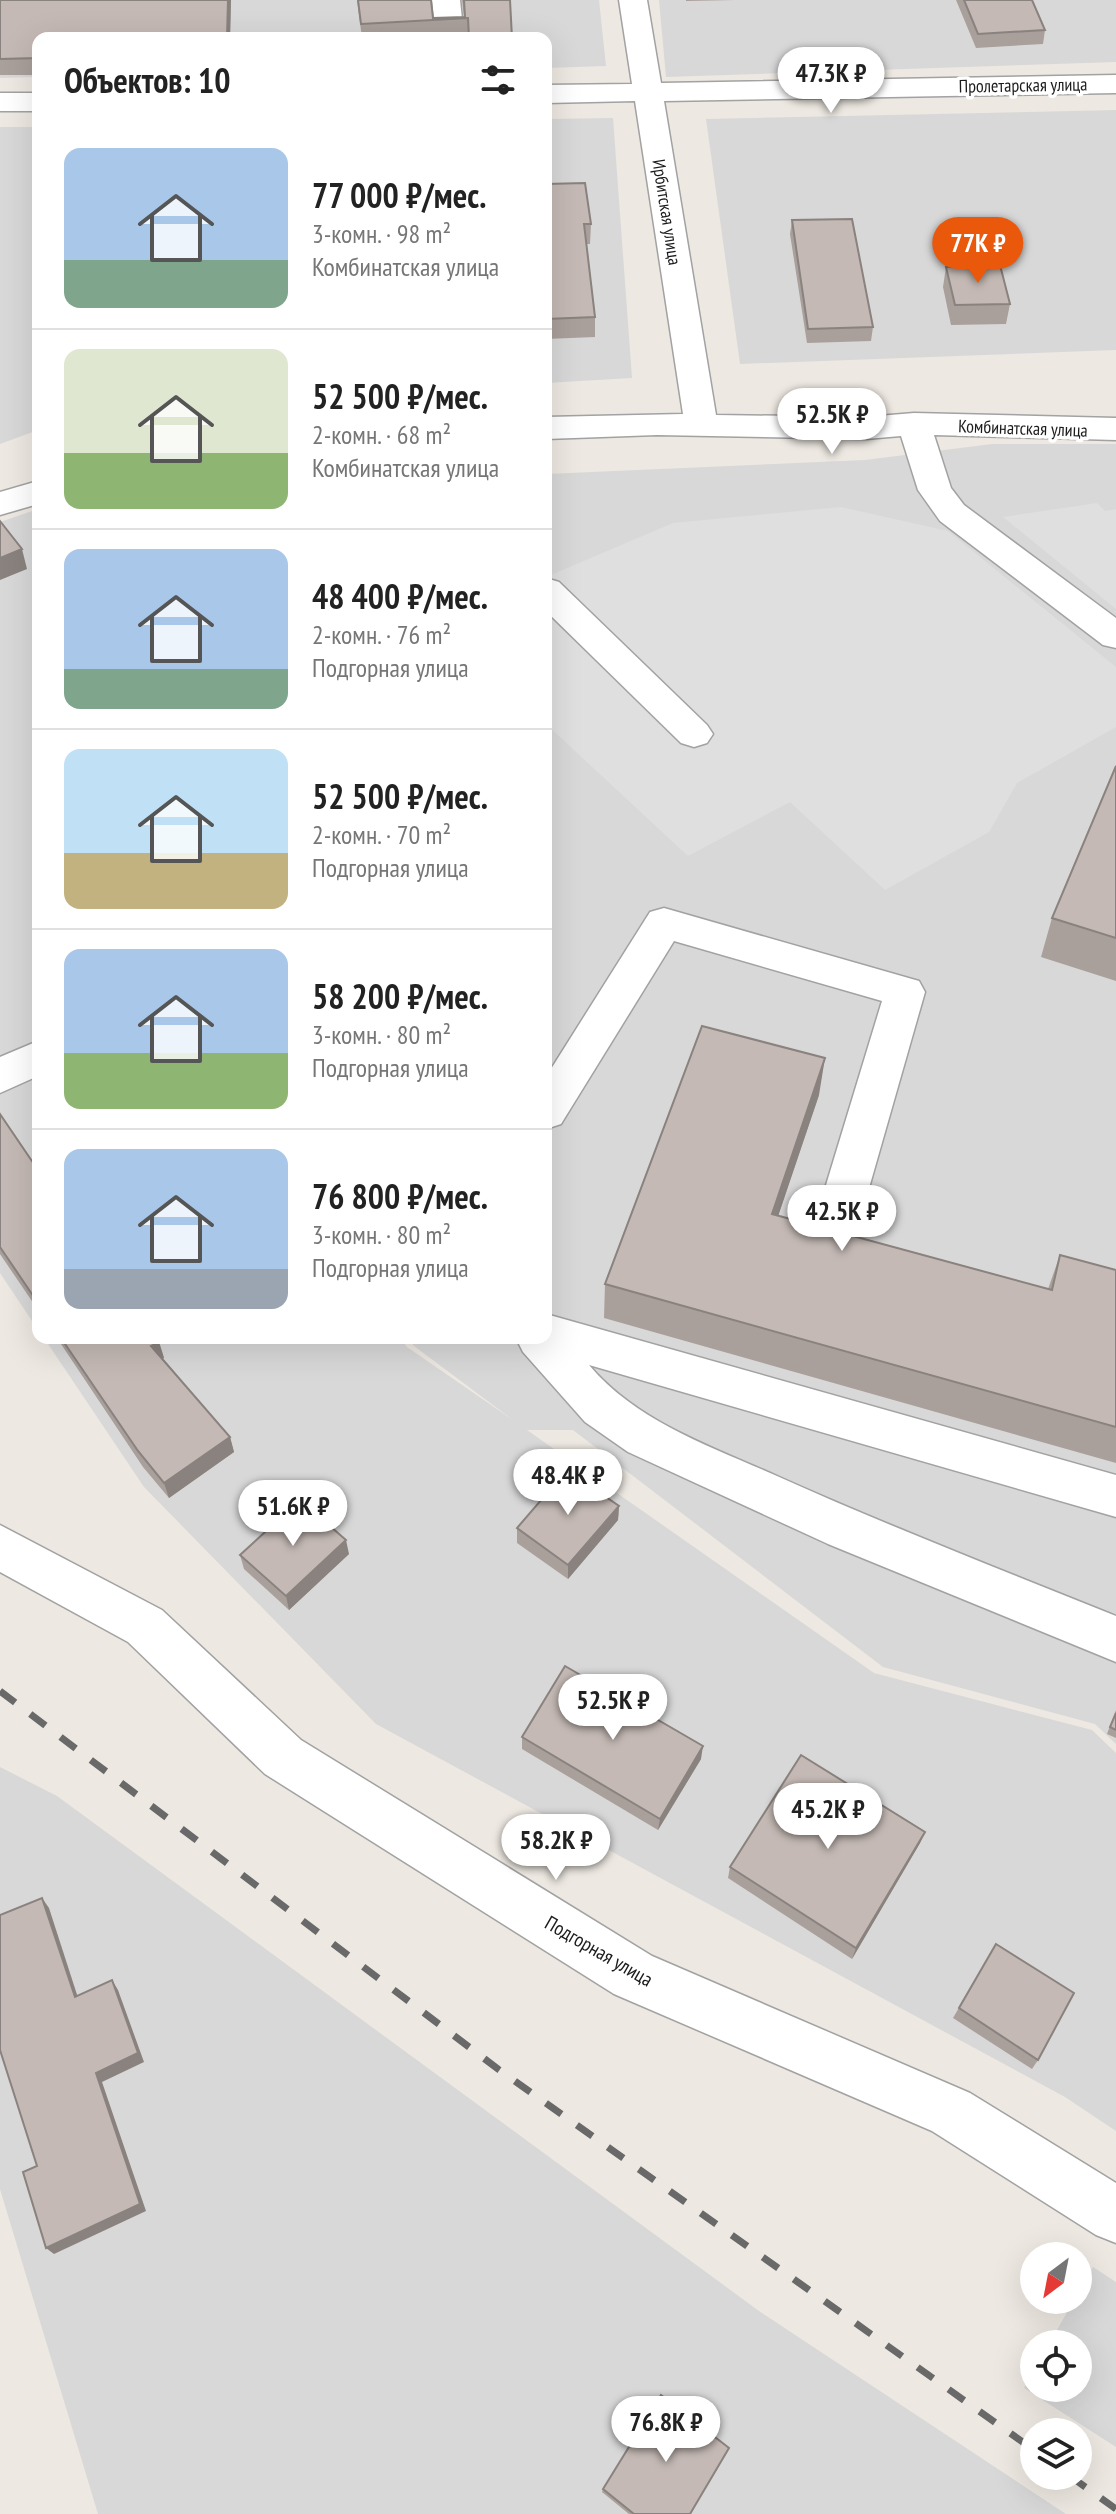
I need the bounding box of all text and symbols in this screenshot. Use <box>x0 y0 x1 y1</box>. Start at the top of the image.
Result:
pin: 47.3K ₽ <box>757 47 905 115</box>
text: 47.3K ₽ <box>796 56 866 89</box>
text: Объектов: 10 <box>64 58 231 102</box>
icon: filters <box>476 58 520 102</box>
street label: Пролетарская улица <box>958 72 1088 98</box>
street label: Ирбитская улица <box>647 157 687 267</box>
text: 77 000 ₽/мес. <box>312 173 486 217</box>
icon: home <box>128 180 224 276</box>
text: 3-комн. · 98 m² <box>312 217 451 250</box>
pin: 77K ₽ <box>922 217 1034 285</box>
text: 77K ₽ <box>950 226 1006 259</box>
text: Комбинатская улица <box>312 250 499 283</box>
text: 52 500 ₽/мес. <box>312 374 488 418</box>
icon: home <box>128 381 224 477</box>
pin: 52.5K ₽ <box>758 388 906 456</box>
text: 52.5K ₽ <box>795 397 869 430</box>
street label: Комбинатская улица <box>958 414 1088 442</box>
text: 2-комн. · 68 m² <box>312 418 451 451</box>
text: Комбинатская улица <box>312 451 499 484</box>
text: 48 400 ₽/мес. <box>312 574 488 618</box>
icon: home <box>128 581 224 677</box>
text: 2-комн. · 76 m² <box>312 618 451 651</box>
text: Подгорная улица <box>312 651 469 684</box>
text: 52 500 ₽/мес. <box>312 774 488 818</box>
icon: home <box>128 781 224 877</box>
text: 2-комн. · 70 m² <box>312 818 451 851</box>
text: Подгорная улица <box>312 851 469 884</box>
text: 58 200 ₽/мес. <box>312 974 488 1018</box>
icon: home <box>128 981 224 1077</box>
text: 3-комн. · 80 m² <box>312 1018 451 1051</box>
text: Подгорная улица <box>312 1051 469 1084</box>
text: 76 800 ₽/мес. <box>312 1174 488 1218</box>
icon: home <box>128 1181 224 1277</box>
pin: 42.5K ₽ <box>768 1185 916 1253</box>
text: 42.5K ₽ <box>805 1194 879 1227</box>
text: 3-комн. · 80 m² <box>312 1218 451 1251</box>
text: Подгорная улица <box>312 1251 469 1284</box>
pin: 48.4K ₽ <box>494 1449 642 1517</box>
text: 48.4K ₽ <box>531 1458 605 1491</box>
pin: 51.6K ₽ <box>219 1480 367 1548</box>
text: 51.6K ₽ <box>256 1489 330 1522</box>
pin: 52.5K ₽ <box>539 1674 687 1742</box>
text: 52.5K ₽ <box>576 1683 650 1716</box>
pin: 45.2K ₽ <box>754 1783 902 1851</box>
text: 45.2K ₽ <box>791 1792 865 1825</box>
pin: 58.2K ₽ <box>482 1814 630 1882</box>
text: 58.2K ₽ <box>519 1823 593 1856</box>
street label: Подгорная улица <box>540 1910 658 1992</box>
north arrow <box>1020 2242 1092 2314</box>
map controls <box>1020 2242 1092 2490</box>
button: locate <box>1020 2330 1092 2402</box>
pin: 76.8K ₽ <box>592 2396 740 2464</box>
text: 76.8K ₽ <box>629 2405 703 2438</box>
button: layers <box>1020 2418 1092 2490</box>

